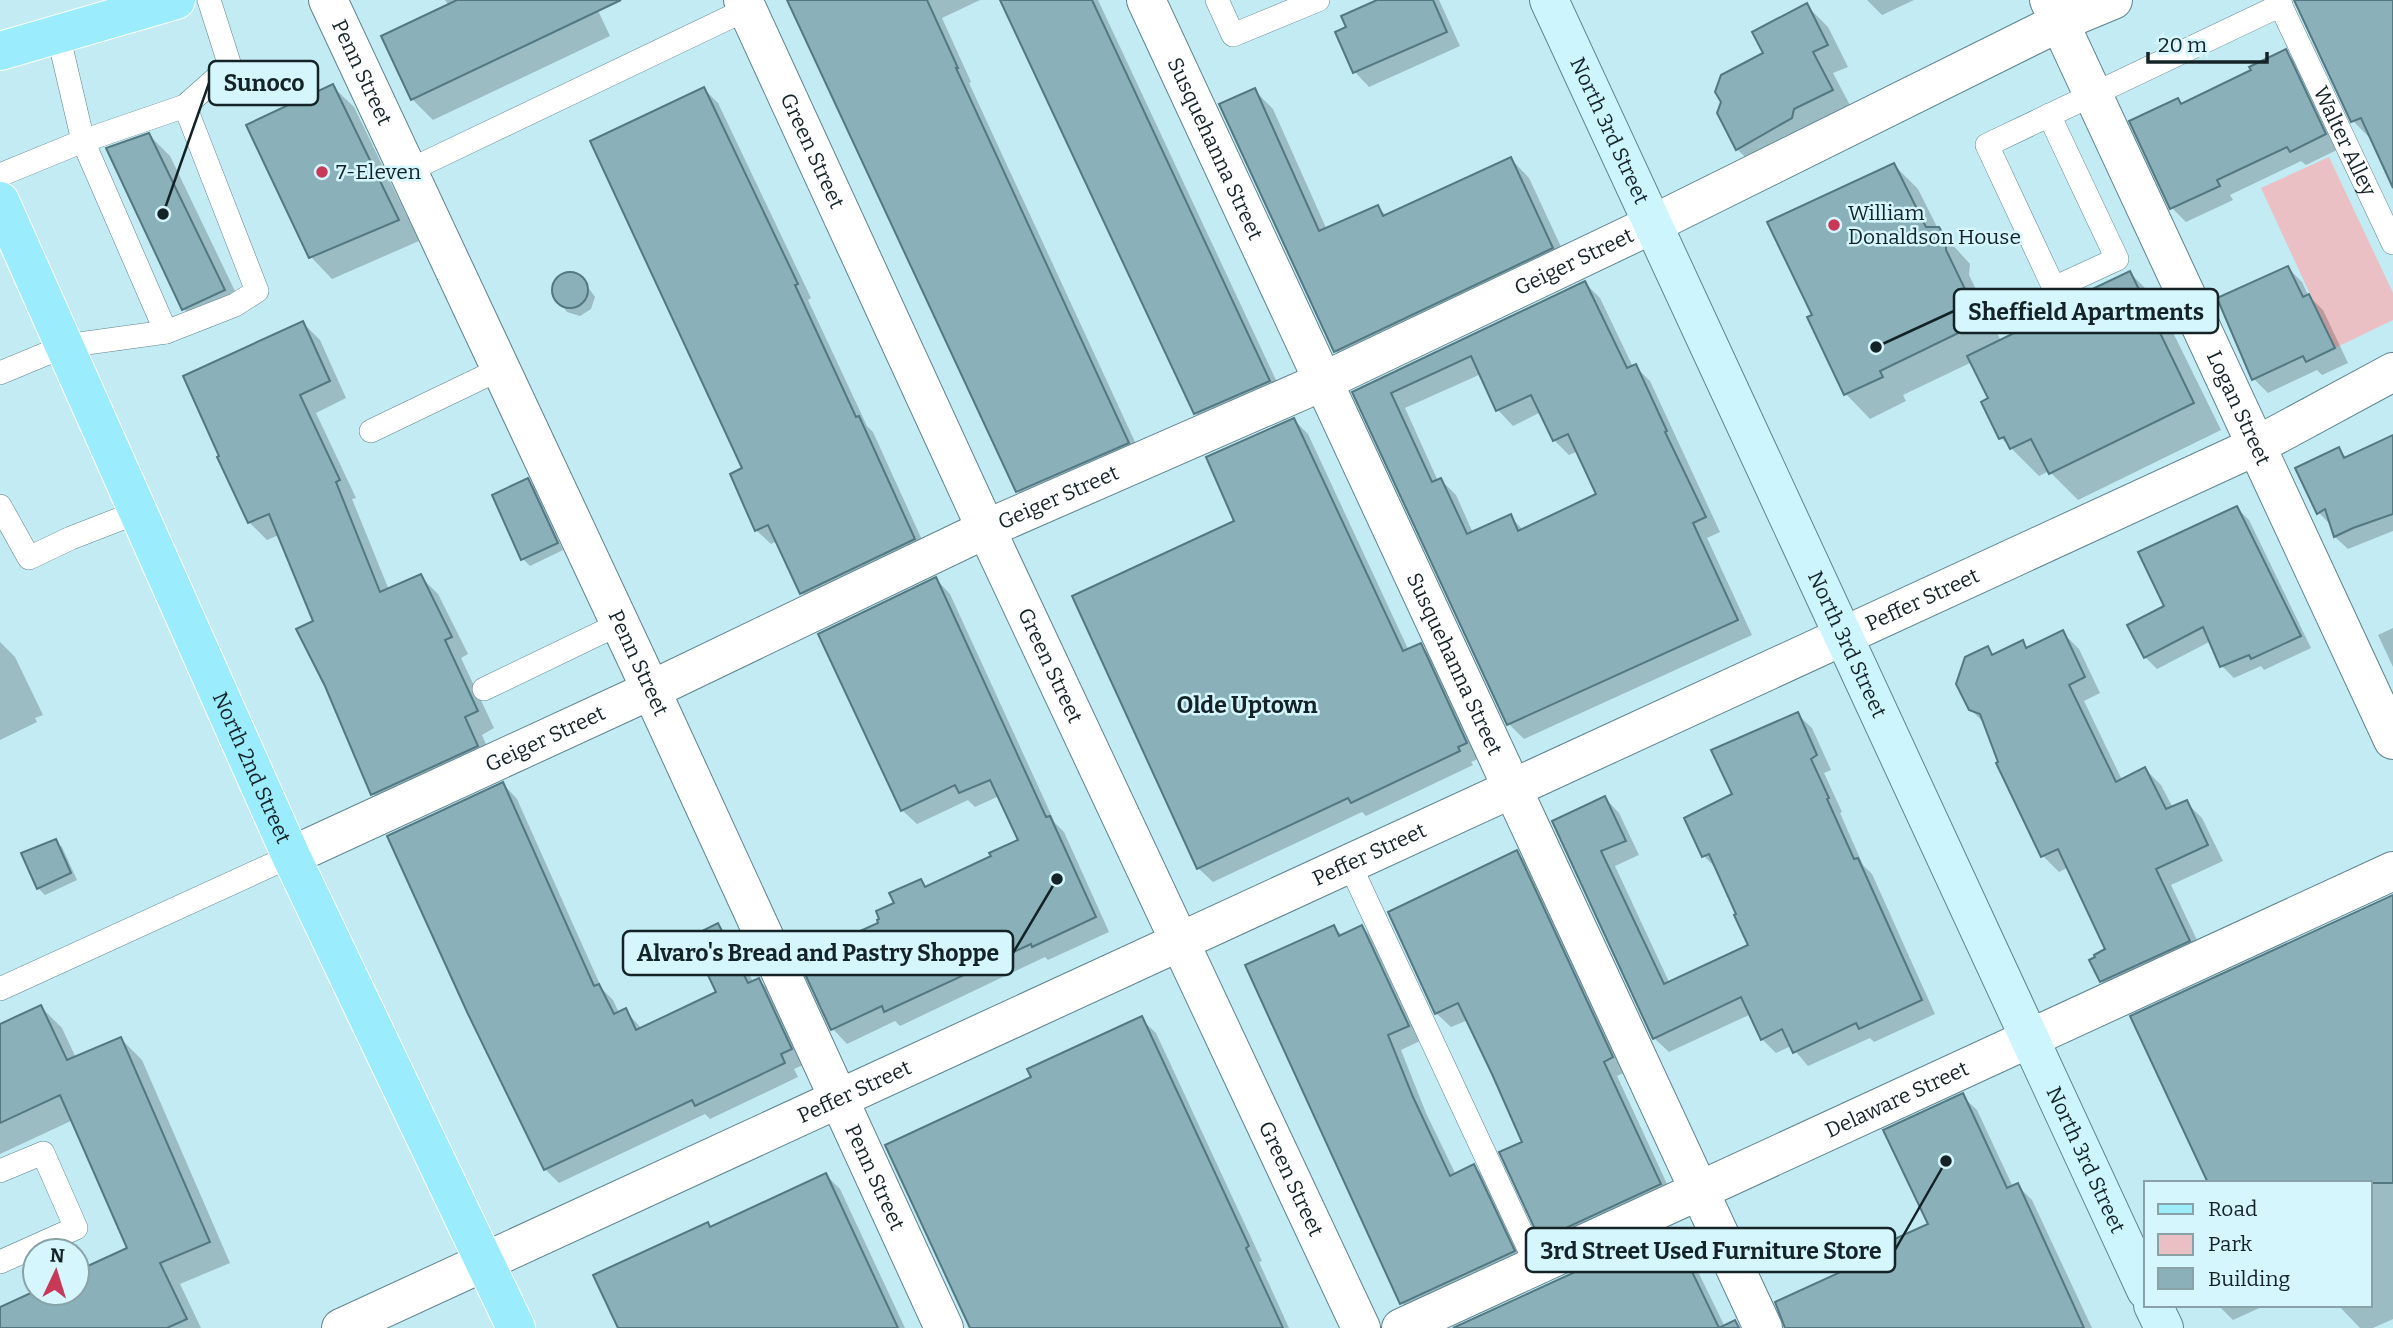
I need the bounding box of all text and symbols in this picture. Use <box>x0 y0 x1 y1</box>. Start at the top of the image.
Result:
street label: Penn Street <box>326 15 398 130</box>
scale bar <box>2148 21 2267 65</box>
text: 20 m <box>2158 32 2207 58</box>
street label: Susquehanna Street <box>1162 53 1269 244</box>
street label: North 3rd Street <box>1564 53 1655 209</box>
callout: Sunoco <box>209 61 318 105</box>
text: Sunoco <box>224 69 304 97</box>
street label: Walter Alley <box>2308 82 2382 201</box>
street label: Green Street <box>775 89 850 213</box>
place label: 7-Eleven <box>336 159 421 185</box>
marker: 7-Eleven <box>314 164 330 180</box>
place label: William Donaldson House <box>1848 200 2021 250</box>
marker: William Donaldson House <box>1826 217 1842 233</box>
street label: Geiger Street <box>1510 222 1638 301</box>
callout: Sheffield Apartments <box>1954 289 2218 333</box>
text: Sheffield Apartments <box>1968 298 2204 326</box>
street label: Logan Street <box>2201 347 2277 470</box>
street label: Geiger Street <box>994 459 1123 535</box>
street label: Peffer Street <box>1861 562 1984 637</box>
street label: North 3rd Street <box>1802 567 1892 722</box>
street label: Susquehanna Street <box>1401 568 1508 760</box>
street label: Green Street <box>1012 604 1088 728</box>
street label: Penn Street <box>602 606 674 720</box>
street label: North 2nd Street <box>207 688 297 848</box>
district label: Olde Uptown <box>1176 691 1318 719</box>
street label: Geiger Street <box>481 700 610 778</box>
street label: Peffer Street <box>1308 817 1430 892</box>
callout: Alvaro's Bread and Pastry Shoppe <box>623 931 1013 975</box>
text: Alvaro's Bread and Pastry Shoppe <box>637 939 999 967</box>
street label: Peffer Street <box>793 1054 915 1129</box>
street label: Delaware Street <box>1821 1055 1973 1144</box>
street label: North 3rd Street <box>2041 1082 2131 1238</box>
street label: Green Street <box>1253 1117 1329 1241</box>
street label: Penn Street <box>839 1120 910 1235</box>
legend <box>2144 1181 2372 1307</box>
text: Road <box>2208 1196 2257 1222</box>
callout: 3rd Street Used Furniture Store <box>1526 1228 1895 1272</box>
text: Park <box>2208 1231 2252 1257</box>
north arrow <box>21 1237 91 1307</box>
text: 3rd Street Used Furniture Store <box>1540 1237 1882 1265</box>
text: N <box>49 1244 66 1268</box>
text: Building <box>2208 1266 2291 1292</box>

